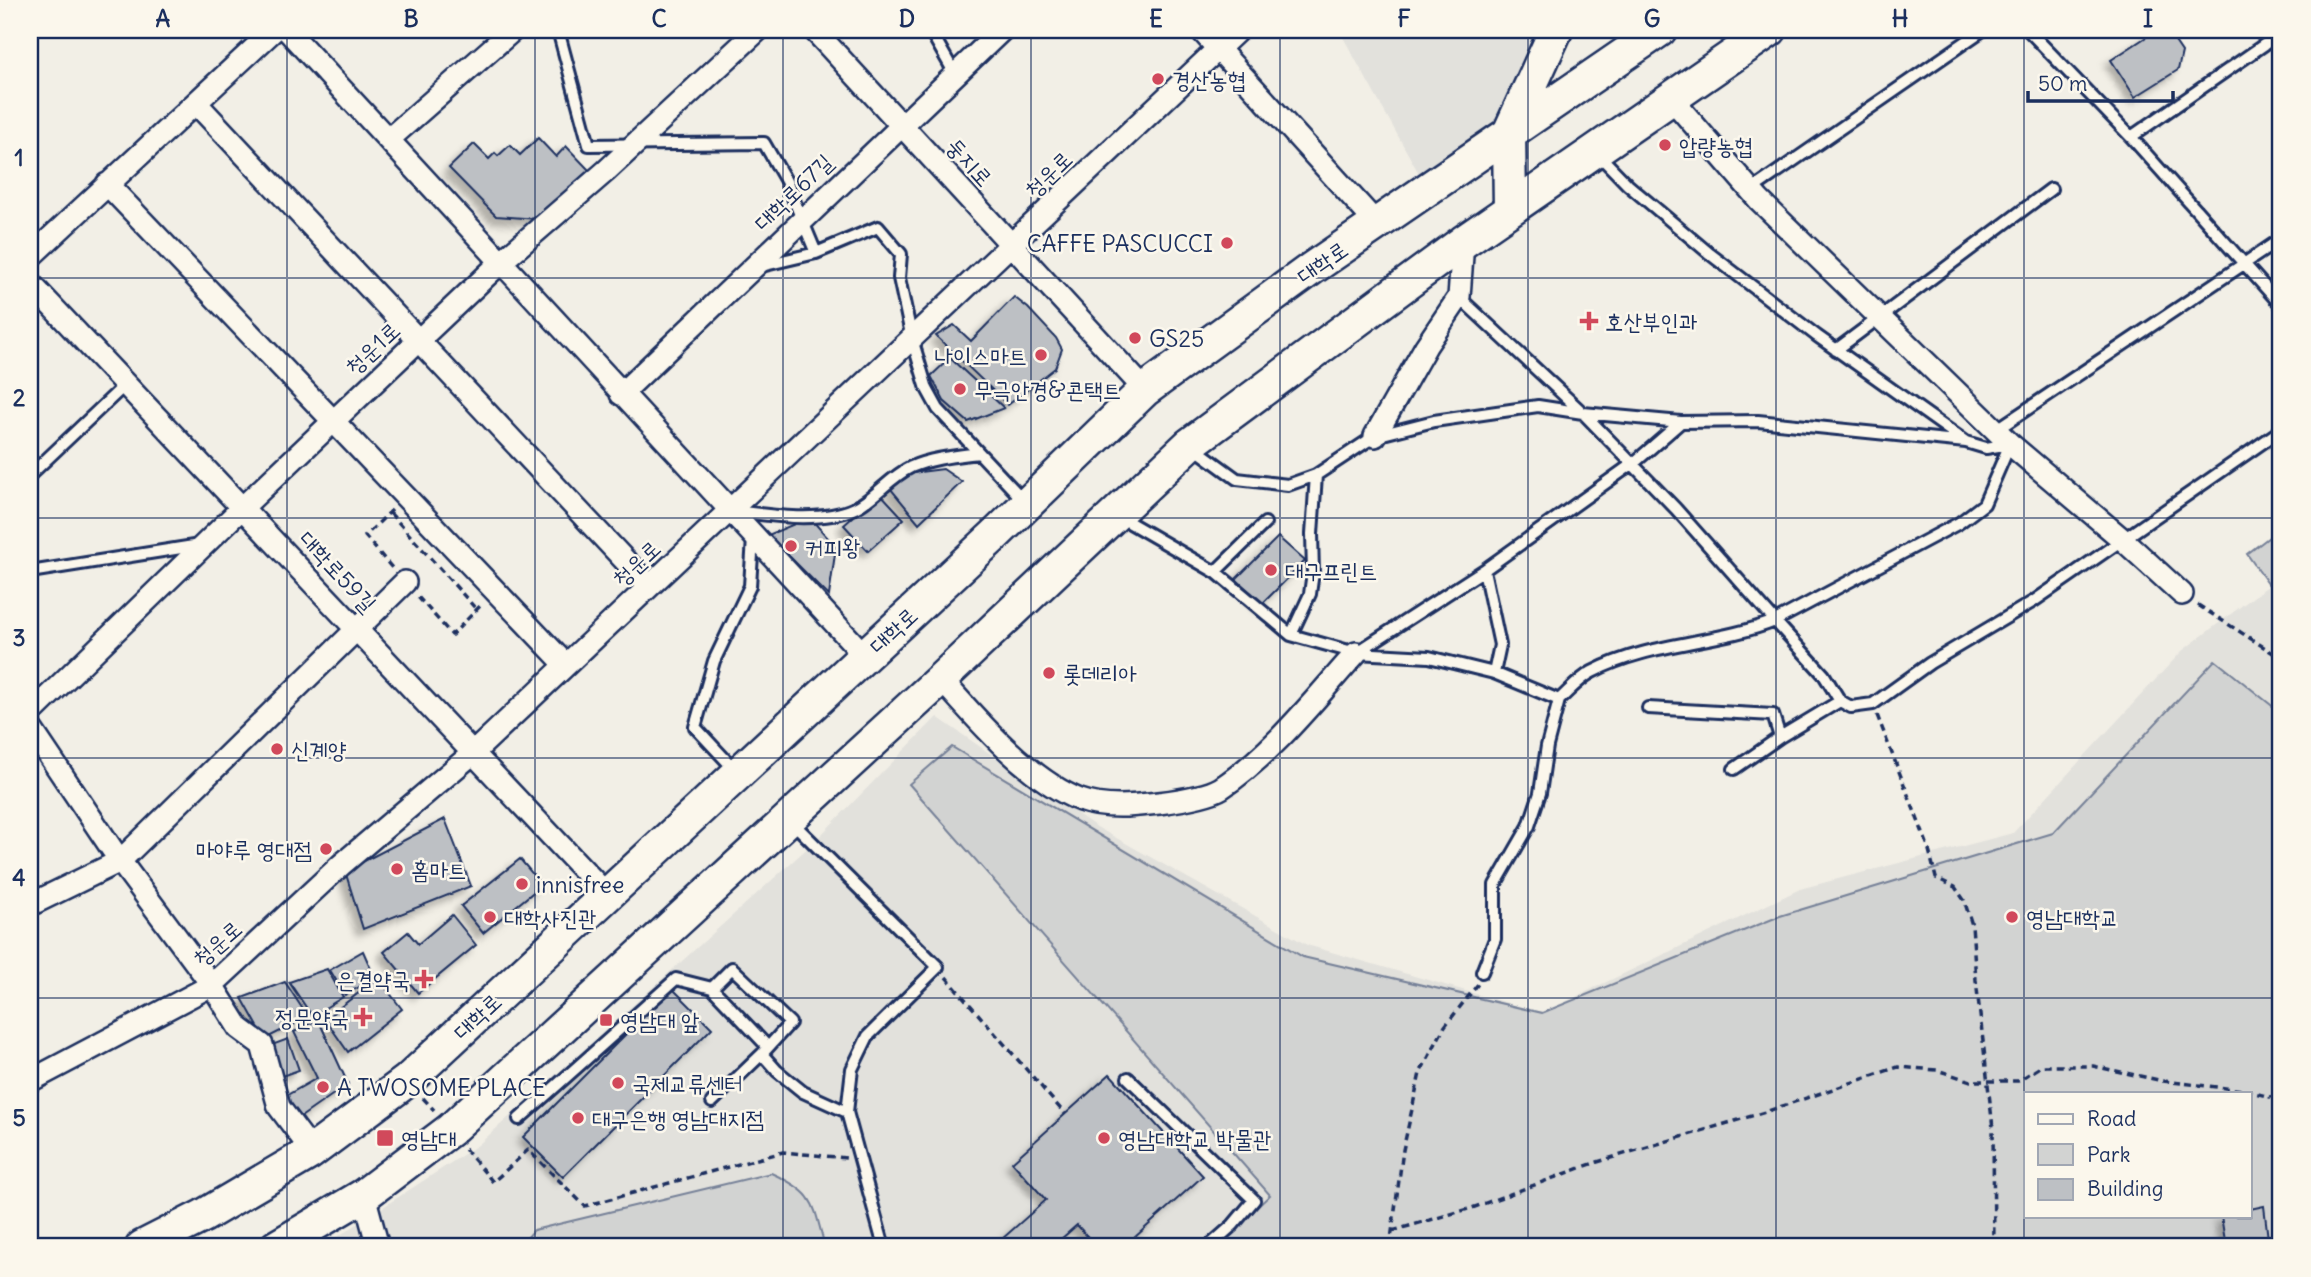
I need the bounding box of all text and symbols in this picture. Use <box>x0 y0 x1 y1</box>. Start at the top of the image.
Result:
text: A <box>156 4 171 33</box>
text: B <box>403 4 419 33</box>
text: C <box>651 4 667 33</box>
text: D <box>899 4 915 33</box>
text: E <box>1149 4 1163 33</box>
text: F <box>1397 4 1411 33</box>
text: G <box>1644 4 1660 33</box>
text: H <box>1892 4 1908 33</box>
text: I <box>2143 4 2153 33</box>
scale bar <box>2028 60 2173 104</box>
place label: 경산농협 <box>1172 65 1246 94</box>
text: 50 m <box>2038 70 2087 97</box>
marker: 경산농협 <box>1150 71 1166 87</box>
place label: 압량농협 <box>1679 131 1753 160</box>
street label: 둥지로 <box>941 132 999 192</box>
marker: 압량농협 <box>1657 137 1673 153</box>
text: 1 <box>14 143 24 172</box>
street label: 청운로 <box>1018 144 1078 204</box>
street label: 대학로67길 <box>747 147 839 237</box>
place label: CAFFE PASCUCCI <box>1027 229 1213 258</box>
street label: 대학로 <box>1291 234 1353 290</box>
marker: CAFFE PASCUCCI <box>1219 235 1235 251</box>
place label: 호산부인과 <box>1605 307 1698 336</box>
marker: 호산부인과 <box>1579 311 1599 331</box>
street label: 청운1로 <box>338 315 406 381</box>
place label: GS25 <box>1149 324 1204 353</box>
marker: GS25 <box>1127 330 1143 346</box>
place label: 나이스마트 <box>934 341 1027 370</box>
marker: 나이스마트 <box>1033 347 1049 363</box>
place label: 무극안경&콘택트 <box>974 375 1121 404</box>
marker: 무극안경&콘택트 <box>952 381 968 397</box>
text: 2 <box>13 383 26 412</box>
street label: 대학로59길 <box>293 524 383 618</box>
place label: 커피왕 <box>805 532 861 561</box>
street label: 청운로 <box>606 533 666 593</box>
marker: 커피왕 <box>783 538 799 554</box>
place label: 대구프린트 <box>1285 556 1378 585</box>
marker: 대구프린트 <box>1263 562 1279 578</box>
street label: 대학로 <box>863 600 923 660</box>
text: 3 <box>12 623 26 652</box>
place label: 롯데리아 <box>1063 659 1137 688</box>
marker: 롯데리아 <box>1041 665 1057 681</box>
place label: 신계양 <box>291 735 347 764</box>
marker: 신계양 <box>269 741 285 757</box>
place label: 마야루 영대점 <box>195 835 312 864</box>
marker: 마야루 영대점 <box>318 841 334 857</box>
place label: 홈마트 <box>411 855 467 884</box>
marker: 홈마트 <box>389 861 405 877</box>
text: 4 <box>12 863 26 892</box>
place label: innisfree <box>536 870 624 899</box>
marker: innisfree <box>514 876 530 892</box>
place label: 대학사진관 <box>504 903 597 932</box>
place label: 영남대학교 <box>2026 903 2119 932</box>
marker: 대학사진관 <box>482 909 498 925</box>
marker: 영남대학교 <box>2004 909 2020 925</box>
street label: 청운로 <box>187 914 247 972</box>
place label: 은결약국 <box>336 965 410 994</box>
marker: 은결약국 <box>416 971 432 987</box>
street label: 대학로 <box>447 986 507 1046</box>
place label: 정문약국 <box>275 1003 349 1032</box>
place label: 영남대 앞 <box>620 1006 700 1035</box>
marker: 정문약국 <box>355 1009 371 1025</box>
marker: 영남대 앞 <box>598 1012 614 1028</box>
place label: 국제교류센터 <box>632 1069 743 1098</box>
place label: A TWOSOME PLACE <box>337 1073 546 1102</box>
marker: 국제교류센터 <box>610 1075 626 1091</box>
marker: A TWOSOME PLACE <box>315 1079 331 1095</box>
legend <box>2024 1092 2252 1218</box>
text: 5 <box>12 1103 26 1132</box>
place label: 대구은행 영남대지점 <box>592 1104 764 1133</box>
text: Road <box>2087 1105 2136 1132</box>
marker: 대구은행 영남대지점 <box>570 1110 586 1126</box>
place label: 영남대 <box>401 1124 457 1153</box>
place label: 영남대학교 박물관 <box>1118 1124 1272 1153</box>
marker: 영남대 <box>375 1128 395 1148</box>
marker: 영남대학교 박물관 <box>1096 1130 1112 1146</box>
text: Park <box>2087 1141 2130 1168</box>
text: Building <box>2087 1175 2163 1202</box>

